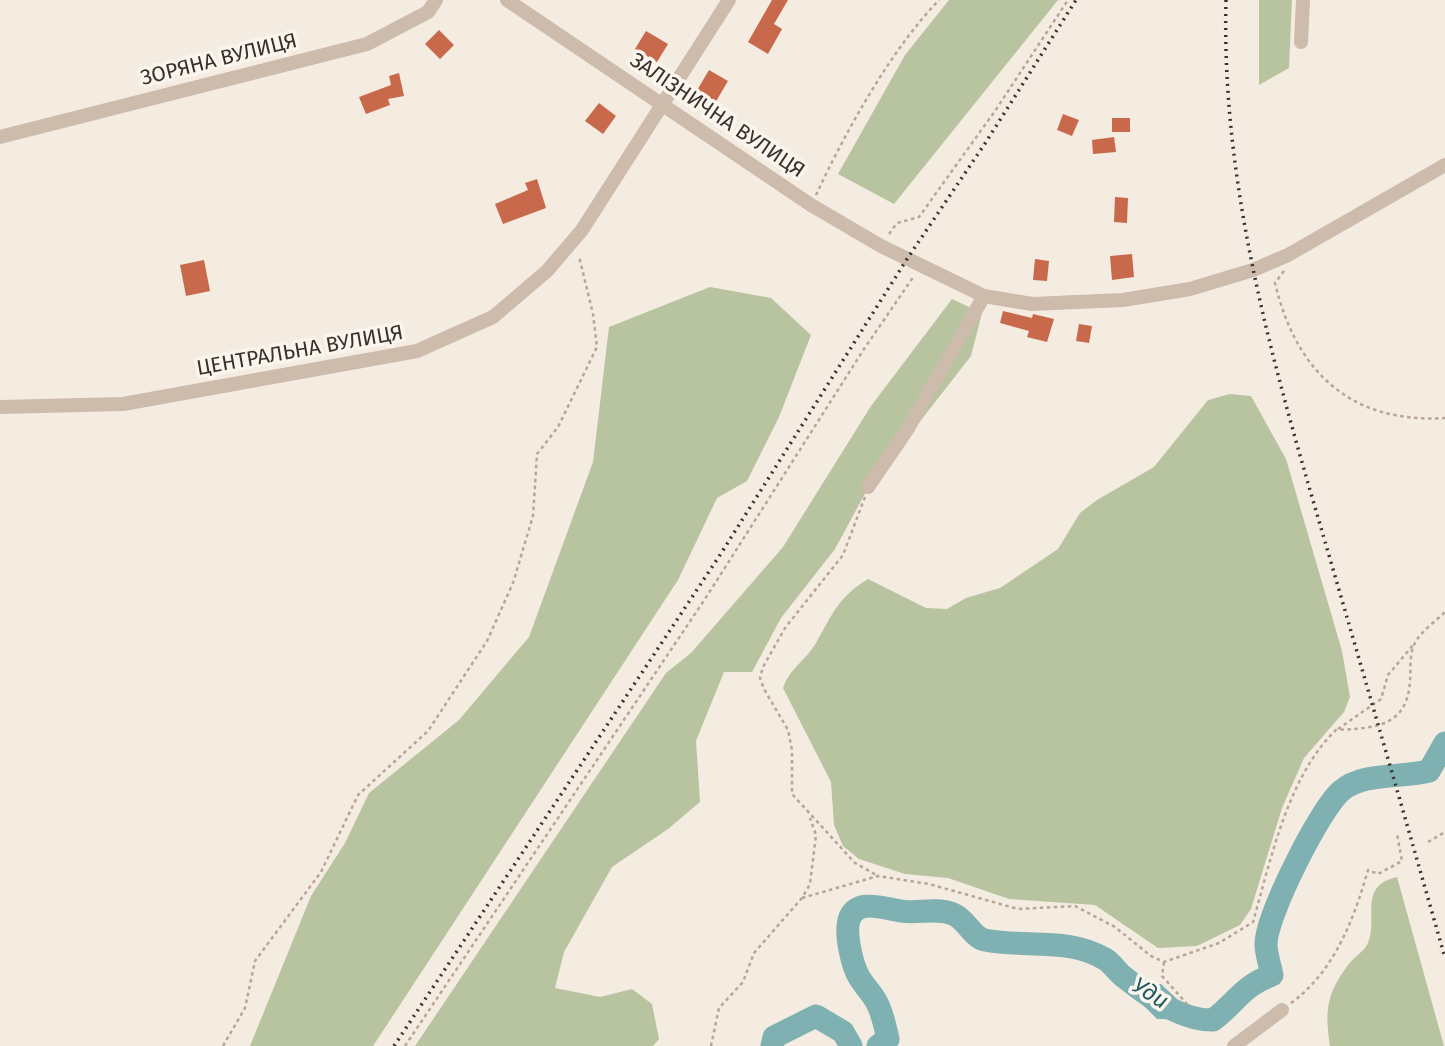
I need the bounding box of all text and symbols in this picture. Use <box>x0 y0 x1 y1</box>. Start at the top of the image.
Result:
street label: ЗОРЯНА ВУЛИЦЯ <box>138 28 300 92</box>
street label: ЗАЛІЗНИЧНА ВУЛИЦЯ <box>625 48 809 184</box>
street label: ЦЕНТРАЛЬНА ВУЛИЦЯ <box>195 320 405 382</box>
water label: Уди <box>1127 972 1173 1016</box>

